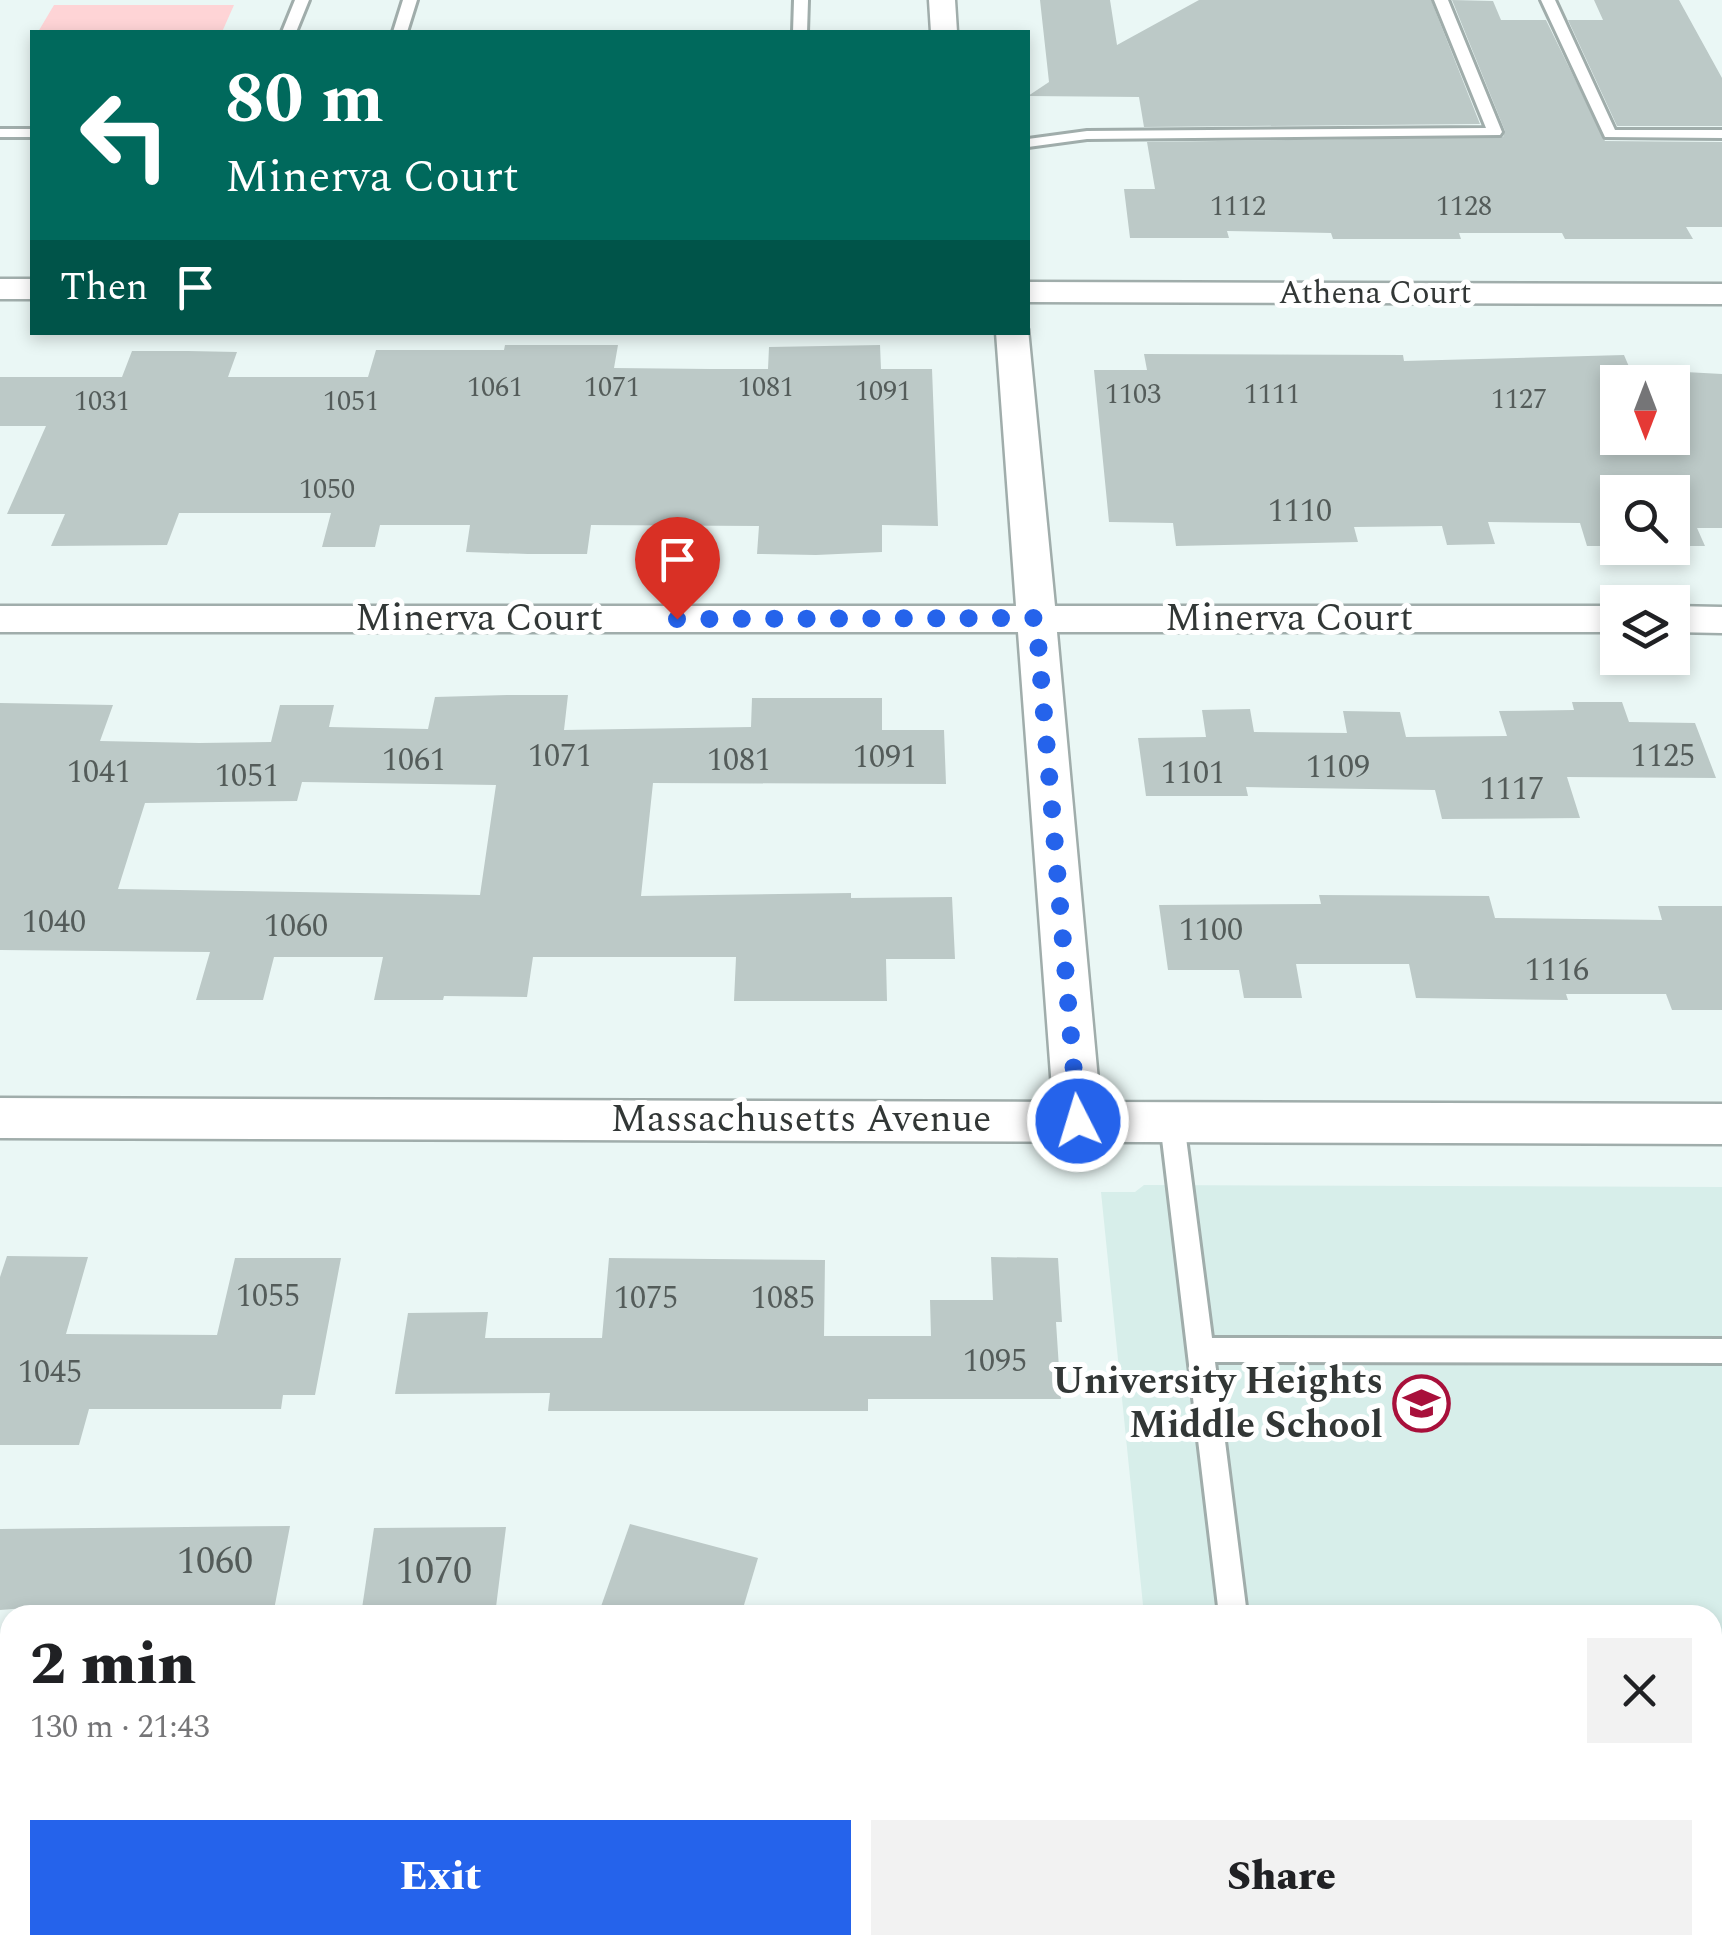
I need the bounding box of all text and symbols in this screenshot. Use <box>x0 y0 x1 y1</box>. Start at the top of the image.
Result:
text: 80 m <box>225 47 384 153</box>
icon: left <box>60 70 190 200</box>
text: Minerva Court <box>225 143 519 212</box>
house number: 1112 <box>1210 185 1266 228</box>
house number: 1128 <box>1436 185 1492 228</box>
text: Then <box>60 259 148 317</box>
icon: arrive <box>168 260 223 315</box>
street label: Athena Court <box>1278 269 1472 318</box>
north arrow <box>1600 365 1690 455</box>
map controls <box>1600 365 1690 675</box>
house number: 1061 <box>467 366 523 409</box>
house number: 1071 <box>584 366 640 409</box>
house number: 1081 <box>738 366 794 409</box>
house number: 1091 <box>855 370 911 413</box>
house number: 1103 <box>1105 373 1161 416</box>
house number: 1111 <box>1244 373 1300 416</box>
house number: 1127 <box>1491 378 1547 421</box>
house number: 1031 <box>74 380 130 423</box>
house number: 1051 <box>323 380 379 423</box>
house number: 1050 <box>299 468 355 511</box>
button: search <box>1600 475 1690 565</box>
house number: 1110 <box>1268 487 1332 536</box>
pin <box>635 517 720 620</box>
icon: arrive <box>650 532 705 587</box>
button: layers <box>1600 585 1690 675</box>
street label: Minerva Court <box>355 590 603 648</box>
street label: Minerva Court <box>1165 590 1413 648</box>
house number: 1071 <box>528 732 592 781</box>
house number: 1125 <box>1631 732 1695 781</box>
house number: 1091 <box>853 733 917 782</box>
house number: 1061 <box>382 736 446 785</box>
house number: 1081 <box>707 736 771 785</box>
house number: 1109 <box>1306 743 1370 792</box>
house number: 1041 <box>67 748 131 797</box>
house number: 1101 <box>1161 749 1225 798</box>
house number: 1051 <box>215 752 279 801</box>
house number: 1117 <box>1480 765 1544 814</box>
house number: 1040 <box>22 898 86 947</box>
house number: 1060 <box>264 902 328 951</box>
house number: 1100 <box>1179 906 1243 955</box>
house number: 1116 <box>1525 946 1589 995</box>
position arrow <box>1026 1069 1130 1173</box>
street label: Massachusetts Avenue <box>611 1091 991 1149</box>
house number: 1055 <box>236 1272 300 1321</box>
house number: 1075 <box>614 1274 678 1323</box>
house number: 1085 <box>751 1274 815 1323</box>
house number: 1095 <box>963 1337 1027 1386</box>
house number: 1045 <box>18 1348 82 1397</box>
place label: University Heights Middle School <box>1052 1353 1383 1455</box>
school or university icon: University Heights Middle School <box>1392 1374 1452 1434</box>
house number: 1060 <box>177 1533 253 1591</box>
house number: 1070 <box>396 1543 472 1601</box>
text: 2 min <box>30 1619 196 1711</box>
button: close <box>1587 1638 1692 1743</box>
text: 130 m · 21:43 <box>30 1703 210 1752</box>
button: Exit <box>30 1820 851 1935</box>
button: Share <box>871 1820 1692 1935</box>

